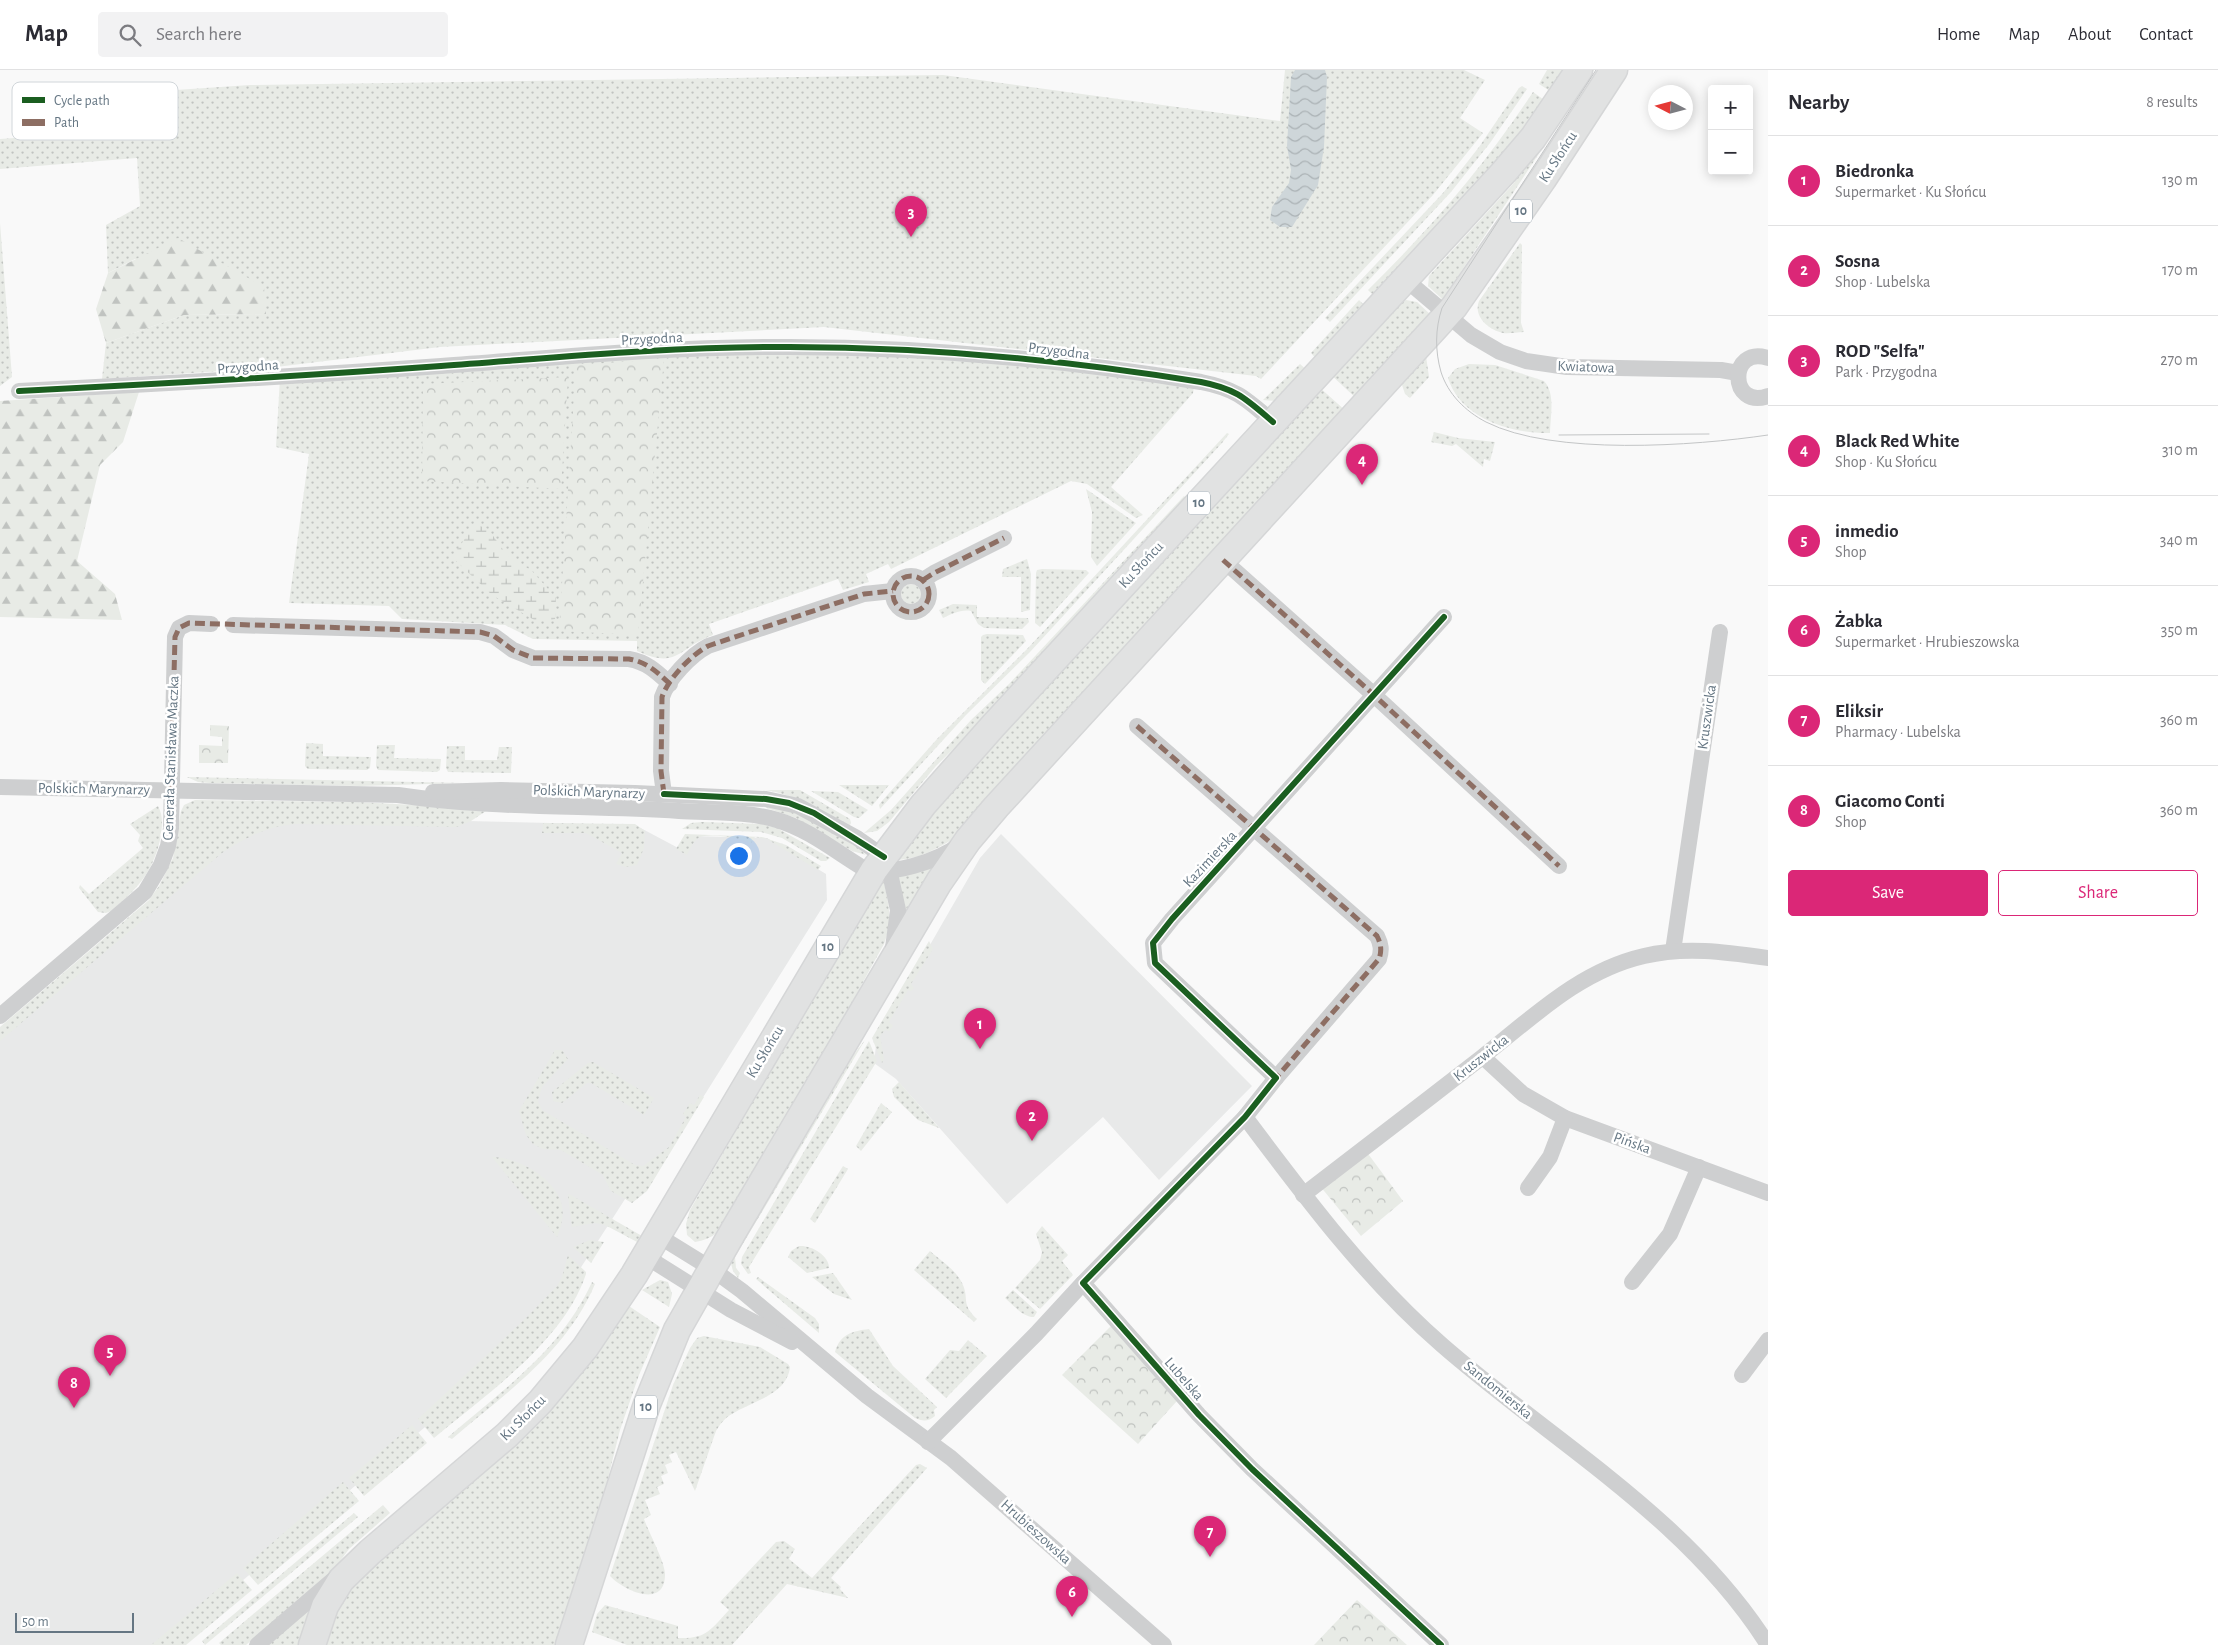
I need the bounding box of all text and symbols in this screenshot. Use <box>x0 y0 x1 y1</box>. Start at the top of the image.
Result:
search box <box>98 12 448 57</box>
icon: search <box>116 21 144 49</box>
text: Map <box>25 22 68 46</box>
text: Search here <box>156 25 242 44</box>
text: Home <box>1937 26 1980 44</box>
text: Map <box>2008 26 2040 44</box>
text: About <box>2068 26 2111 44</box>
text: Contact <box>2139 26 2193 44</box>
legend <box>12 82 178 140</box>
north arrow <box>1648 85 1693 130</box>
map controls <box>1708 85 1753 175</box>
button: + <box>1708 85 1753 130</box>
text: Nearby <box>1788 92 1849 113</box>
text: Cycle path <box>54 94 110 108</box>
text: 8 results <box>2146 94 2198 110</box>
text: Path <box>54 116 79 130</box>
street label: Ku Słońcu <box>1536 129 1580 185</box>
button: − <box>1708 130 1753 175</box>
text: Biedronka <box>1835 162 1914 181</box>
text: 1 <box>1801 172 1807 188</box>
text: 130 m <box>2162 172 2198 188</box>
text: Supermarket · Ku Słońcu <box>1835 184 1986 200</box>
pin: 3 <box>895 196 927 237</box>
road number: 10 <box>1510 200 1532 222</box>
text: Sosna <box>1835 252 1880 271</box>
text: 2 <box>1800 262 1808 278</box>
text: 170 m <box>2162 262 2198 278</box>
text: Shop · Lubelska <box>1835 274 1930 290</box>
street label: Przygodna <box>621 330 683 348</box>
street label: Przygodna <box>1027 340 1091 362</box>
text: ROD "Selfa" <box>1835 342 1925 361</box>
text: 3 <box>1801 352 1807 368</box>
text: 270 m <box>2160 352 2198 368</box>
street label: Przygodna <box>217 357 279 377</box>
street label: Kwiatowa <box>1557 359 1615 375</box>
text: Park · Przygodna <box>1835 364 1937 380</box>
text: Black Red White <box>1835 432 1960 451</box>
text: 4 <box>1800 442 1808 458</box>
text: 310 m <box>2162 442 2198 458</box>
pin: 4 <box>1346 444 1378 485</box>
text: Shop · Ku Słońcu <box>1835 454 1937 470</box>
road number: 10 <box>1188 492 1210 514</box>
text: inmedio <box>1835 522 1899 541</box>
text: 5 <box>1801 532 1807 548</box>
text: 340 m <box>2160 532 2198 548</box>
street label: Ku Słońcu <box>1116 539 1166 591</box>
text: Shop <box>1835 544 1867 560</box>
text: Żabka <box>1835 612 1883 631</box>
text: 6 <box>1800 622 1808 638</box>
text: 350 m <box>2161 622 2198 638</box>
text: Supermarket · Hrubieszowska <box>1835 634 2020 650</box>
street label: Generała Stanisława Maczka <box>161 675 181 841</box>
street label: Kruszwicka <box>1695 684 1719 750</box>
text: Eliksir <box>1835 702 1883 721</box>
text: 7 <box>1801 712 1807 728</box>
text: 360 m <box>2160 712 2198 728</box>
text: Pharmacy · Lubelska <box>1835 724 1961 740</box>
street label: Polskich Marynarzy <box>38 781 151 797</box>
street label: Polskich Marynarzy <box>533 783 646 801</box>
text: Giacomo Conti <box>1835 792 1945 811</box>
text: 8 <box>1800 802 1808 818</box>
text: 360 m <box>2160 802 2198 818</box>
text: Shop <box>1835 814 1867 830</box>
street label: Kazimierska <box>1180 828 1240 890</box>
your location <box>726 843 752 869</box>
button: Save <box>1788 870 1988 916</box>
button: Share <box>1998 870 2198 916</box>
road number: 10 <box>817 936 839 959</box>
pin: 1 <box>964 1008 996 1049</box>
street label: Ku Słońcu <box>744 1023 786 1080</box>
street label: Kruszwicka <box>1451 1032 1511 1084</box>
pin: 2 <box>1016 1100 1048 1141</box>
street label: Pińska <box>1611 1129 1653 1157</box>
pin: 5 <box>94 1335 126 1376</box>
street label: Lubelska <box>1162 1355 1207 1403</box>
street label: Sandomierska <box>1461 1358 1535 1422</box>
pin: 8 <box>58 1367 90 1408</box>
street label: Ku Słońcu <box>497 1392 549 1444</box>
road number: 10 <box>635 1395 657 1418</box>
street label: Hrubieszowska <box>998 1497 1074 1567</box>
pin: 7 <box>1194 1516 1226 1557</box>
pin: 6 <box>1056 1576 1088 1617</box>
scale bar <box>15 1610 134 1633</box>
text: 50 m <box>22 1615 49 1629</box>

